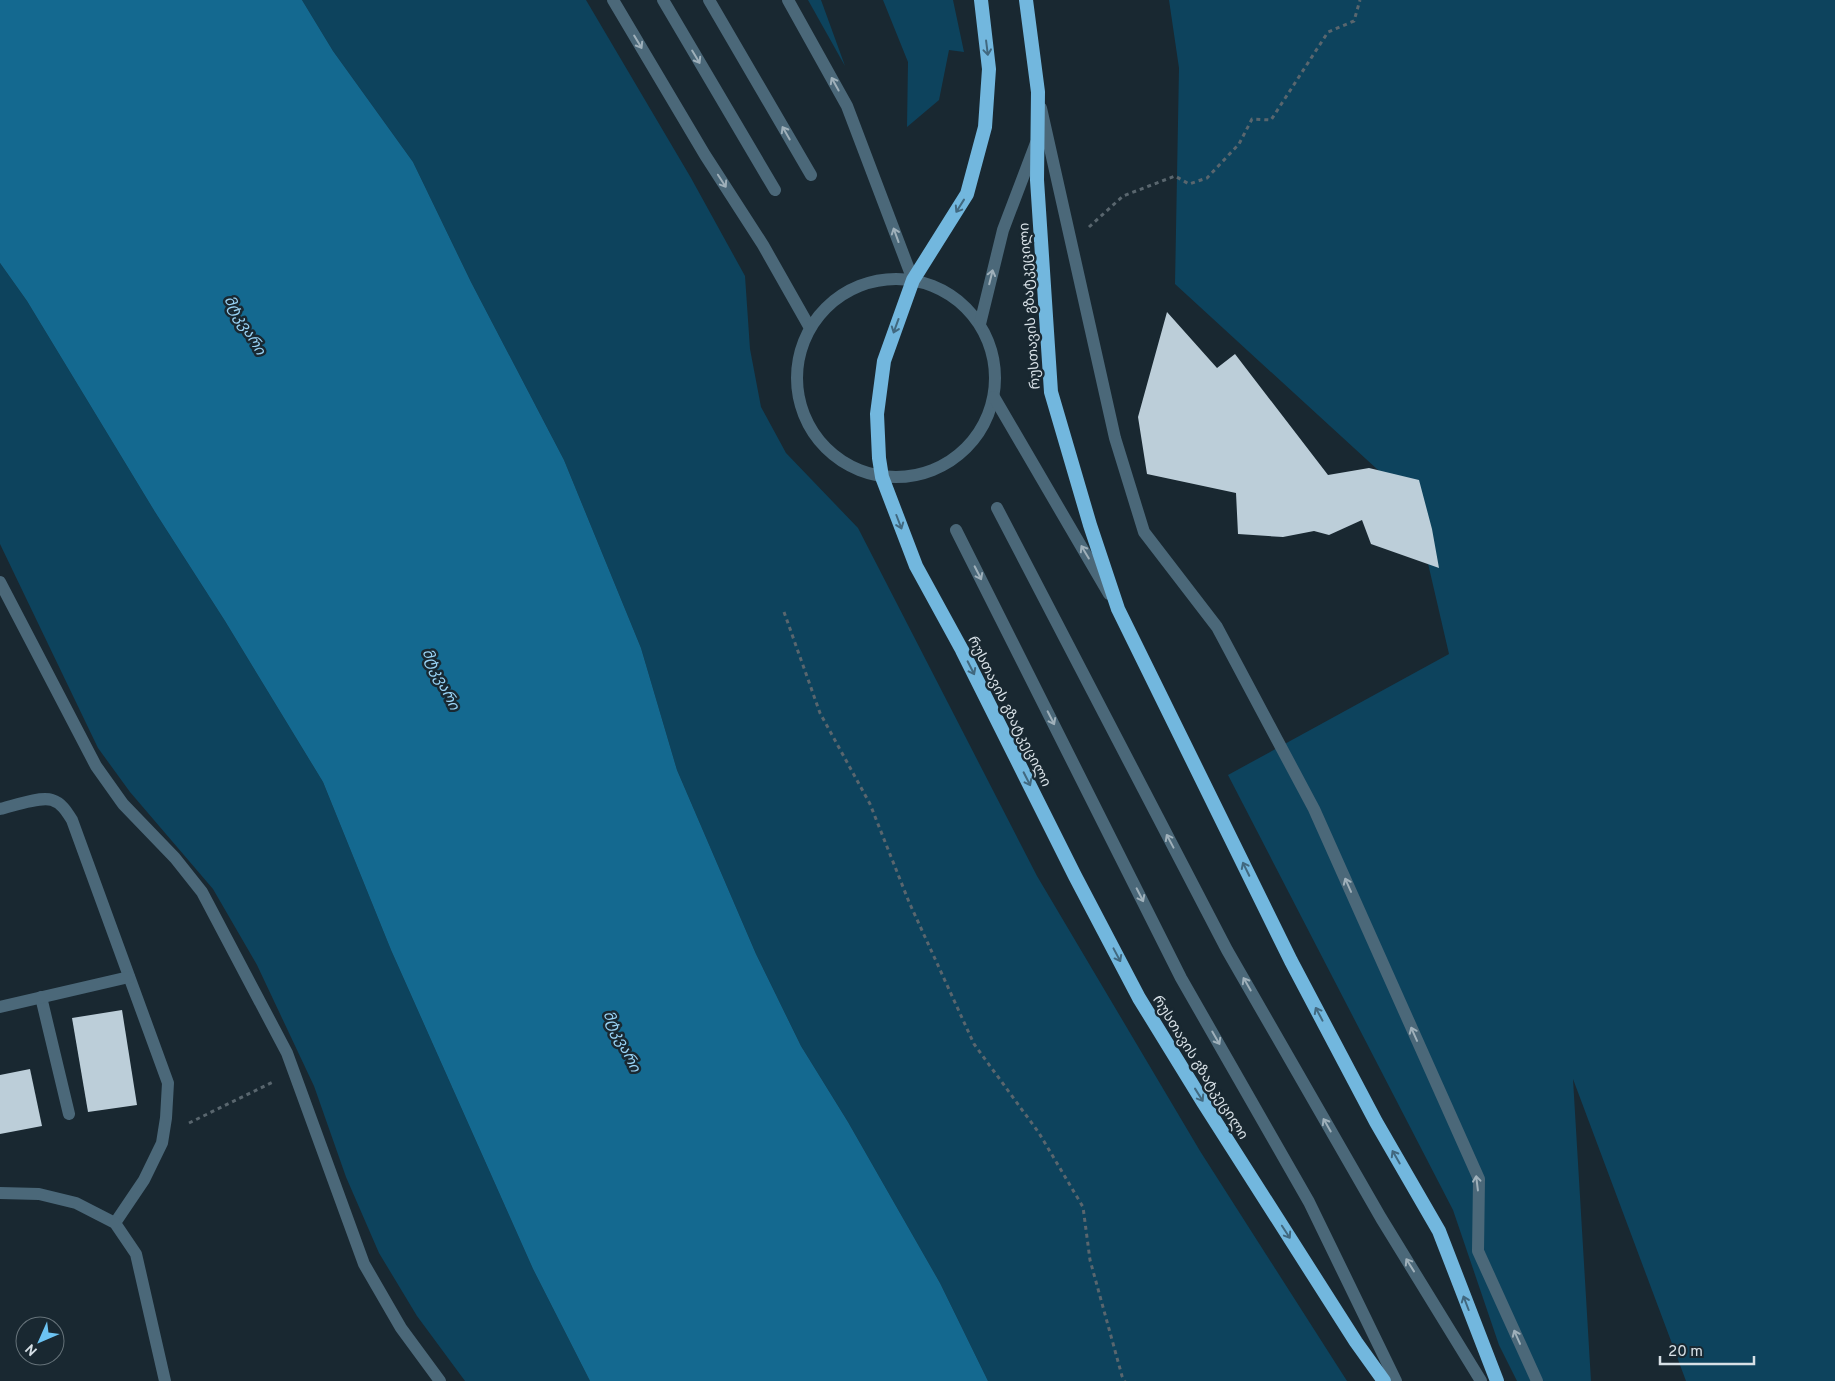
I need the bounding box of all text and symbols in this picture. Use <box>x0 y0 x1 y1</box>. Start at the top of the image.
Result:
one-way arrow <box>633 34 643 49</box>
one-way arrow <box>982 40 992 56</box>
one-way arrow <box>692 49 702 64</box>
one-way arrow <box>829 78 839 92</box>
one-way arrow <box>781 126 791 140</box>
one-way arrow <box>717 174 727 188</box>
one-way arrow <box>954 199 965 213</box>
street label: რუსთავის გზატკეცილი <box>1016 222 1045 390</box>
one-way arrow <box>891 227 900 243</box>
one-way arrow <box>987 270 996 286</box>
water label: მტკვარი <box>219 292 270 360</box>
one-way arrow <box>891 318 900 333</box>
one-way arrow <box>896 515 905 530</box>
one-way arrow <box>1079 545 1089 559</box>
one-way arrow <box>974 565 983 580</box>
street label: რუსთავის გზატკეცილი <box>963 633 1054 790</box>
water label: მტკვარი <box>417 646 463 715</box>
one-way arrow <box>967 660 976 675</box>
one-way arrow <box>1046 711 1056 726</box>
one-way arrow <box>1023 771 1032 786</box>
one-way arrow <box>1165 833 1175 848</box>
one-way arrow <box>1241 861 1251 876</box>
one-way arrow <box>1343 878 1352 893</box>
one-way arrow <box>1136 887 1145 902</box>
one-way arrow <box>1113 947 1122 962</box>
one-way arrow <box>1241 977 1251 992</box>
street label: რუსთავის გზატკეცილი <box>1148 993 1251 1143</box>
one-way arrow <box>1314 1006 1324 1021</box>
water label: მტკვარი <box>598 1008 644 1077</box>
one-way arrow <box>1409 1027 1418 1042</box>
one-way arrow <box>1211 1031 1221 1046</box>
one-way arrow <box>1193 1088 1204 1102</box>
one-way arrow <box>1322 1118 1332 1133</box>
one-way arrow <box>1391 1150 1401 1164</box>
one-way arrow <box>1472 1175 1482 1191</box>
one-way arrow <box>1281 1225 1291 1239</box>
one-way arrow <box>1404 1258 1415 1272</box>
one-way arrow <box>1461 1296 1471 1311</box>
north arrow <box>15 1316 65 1366</box>
one-way arrow <box>1511 1330 1521 1345</box>
scale bar <box>1660 1334 1754 1366</box>
text: N <box>22 1340 41 1359</box>
text: 20 m <box>1668 1343 1703 1362</box>

